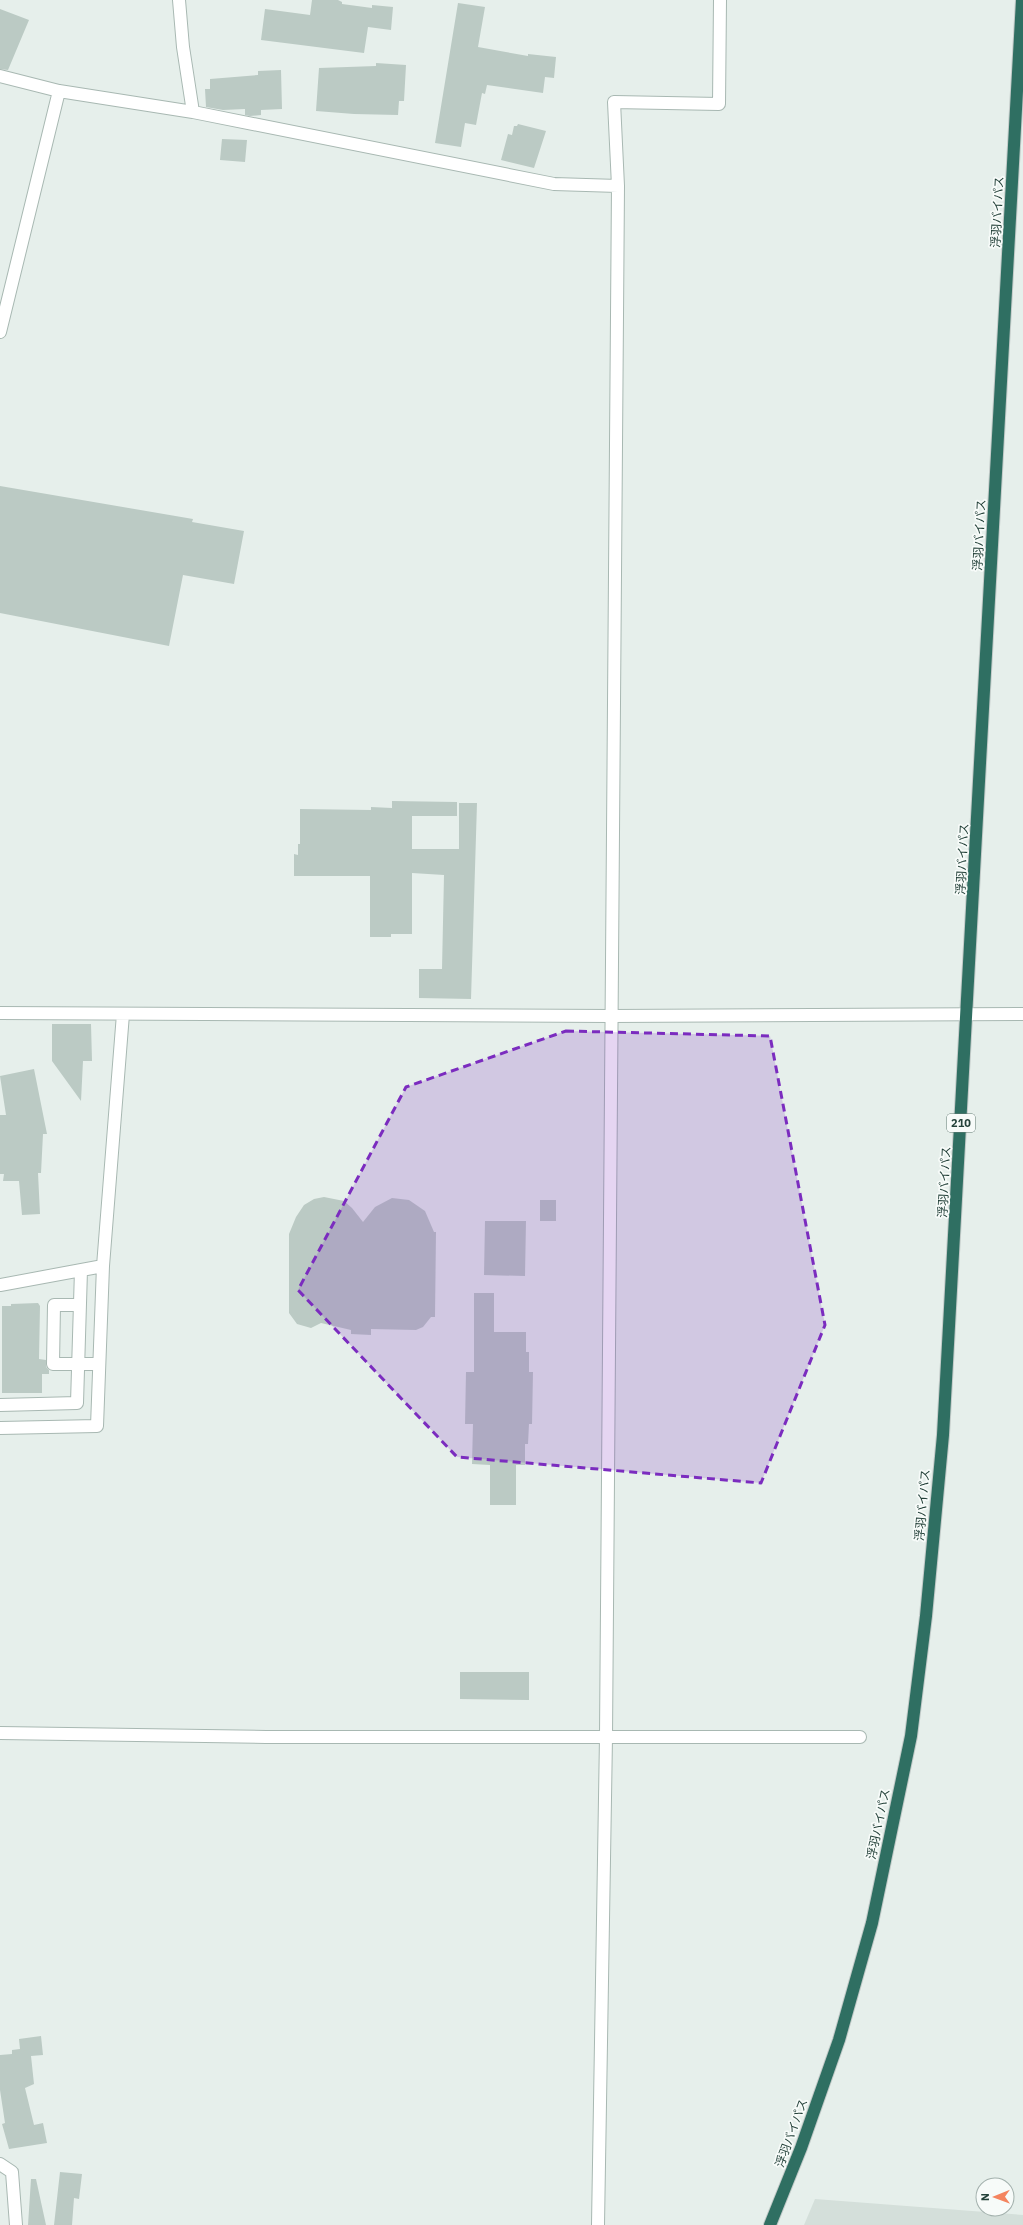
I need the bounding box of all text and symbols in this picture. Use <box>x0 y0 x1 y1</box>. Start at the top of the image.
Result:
street label: 浮羽バイパス <box>988 176 1006 248</box>
street label: 浮羽バイパス <box>970 499 988 571</box>
street label: 浮羽バイパス <box>953 823 971 895</box>
road number: 210 <box>947 1114 975 1132</box>
street label: 浮羽バイパス <box>935 1146 953 1218</box>
street label: 浮羽バイパス <box>911 1469 933 1541</box>
street label: 浮羽バイパス <box>863 1787 893 1861</box>
street label: 浮羽バイパス <box>772 2097 810 2169</box>
north arrow <box>975 2177 1015 2217</box>
text: N <box>978 2193 992 2201</box>

